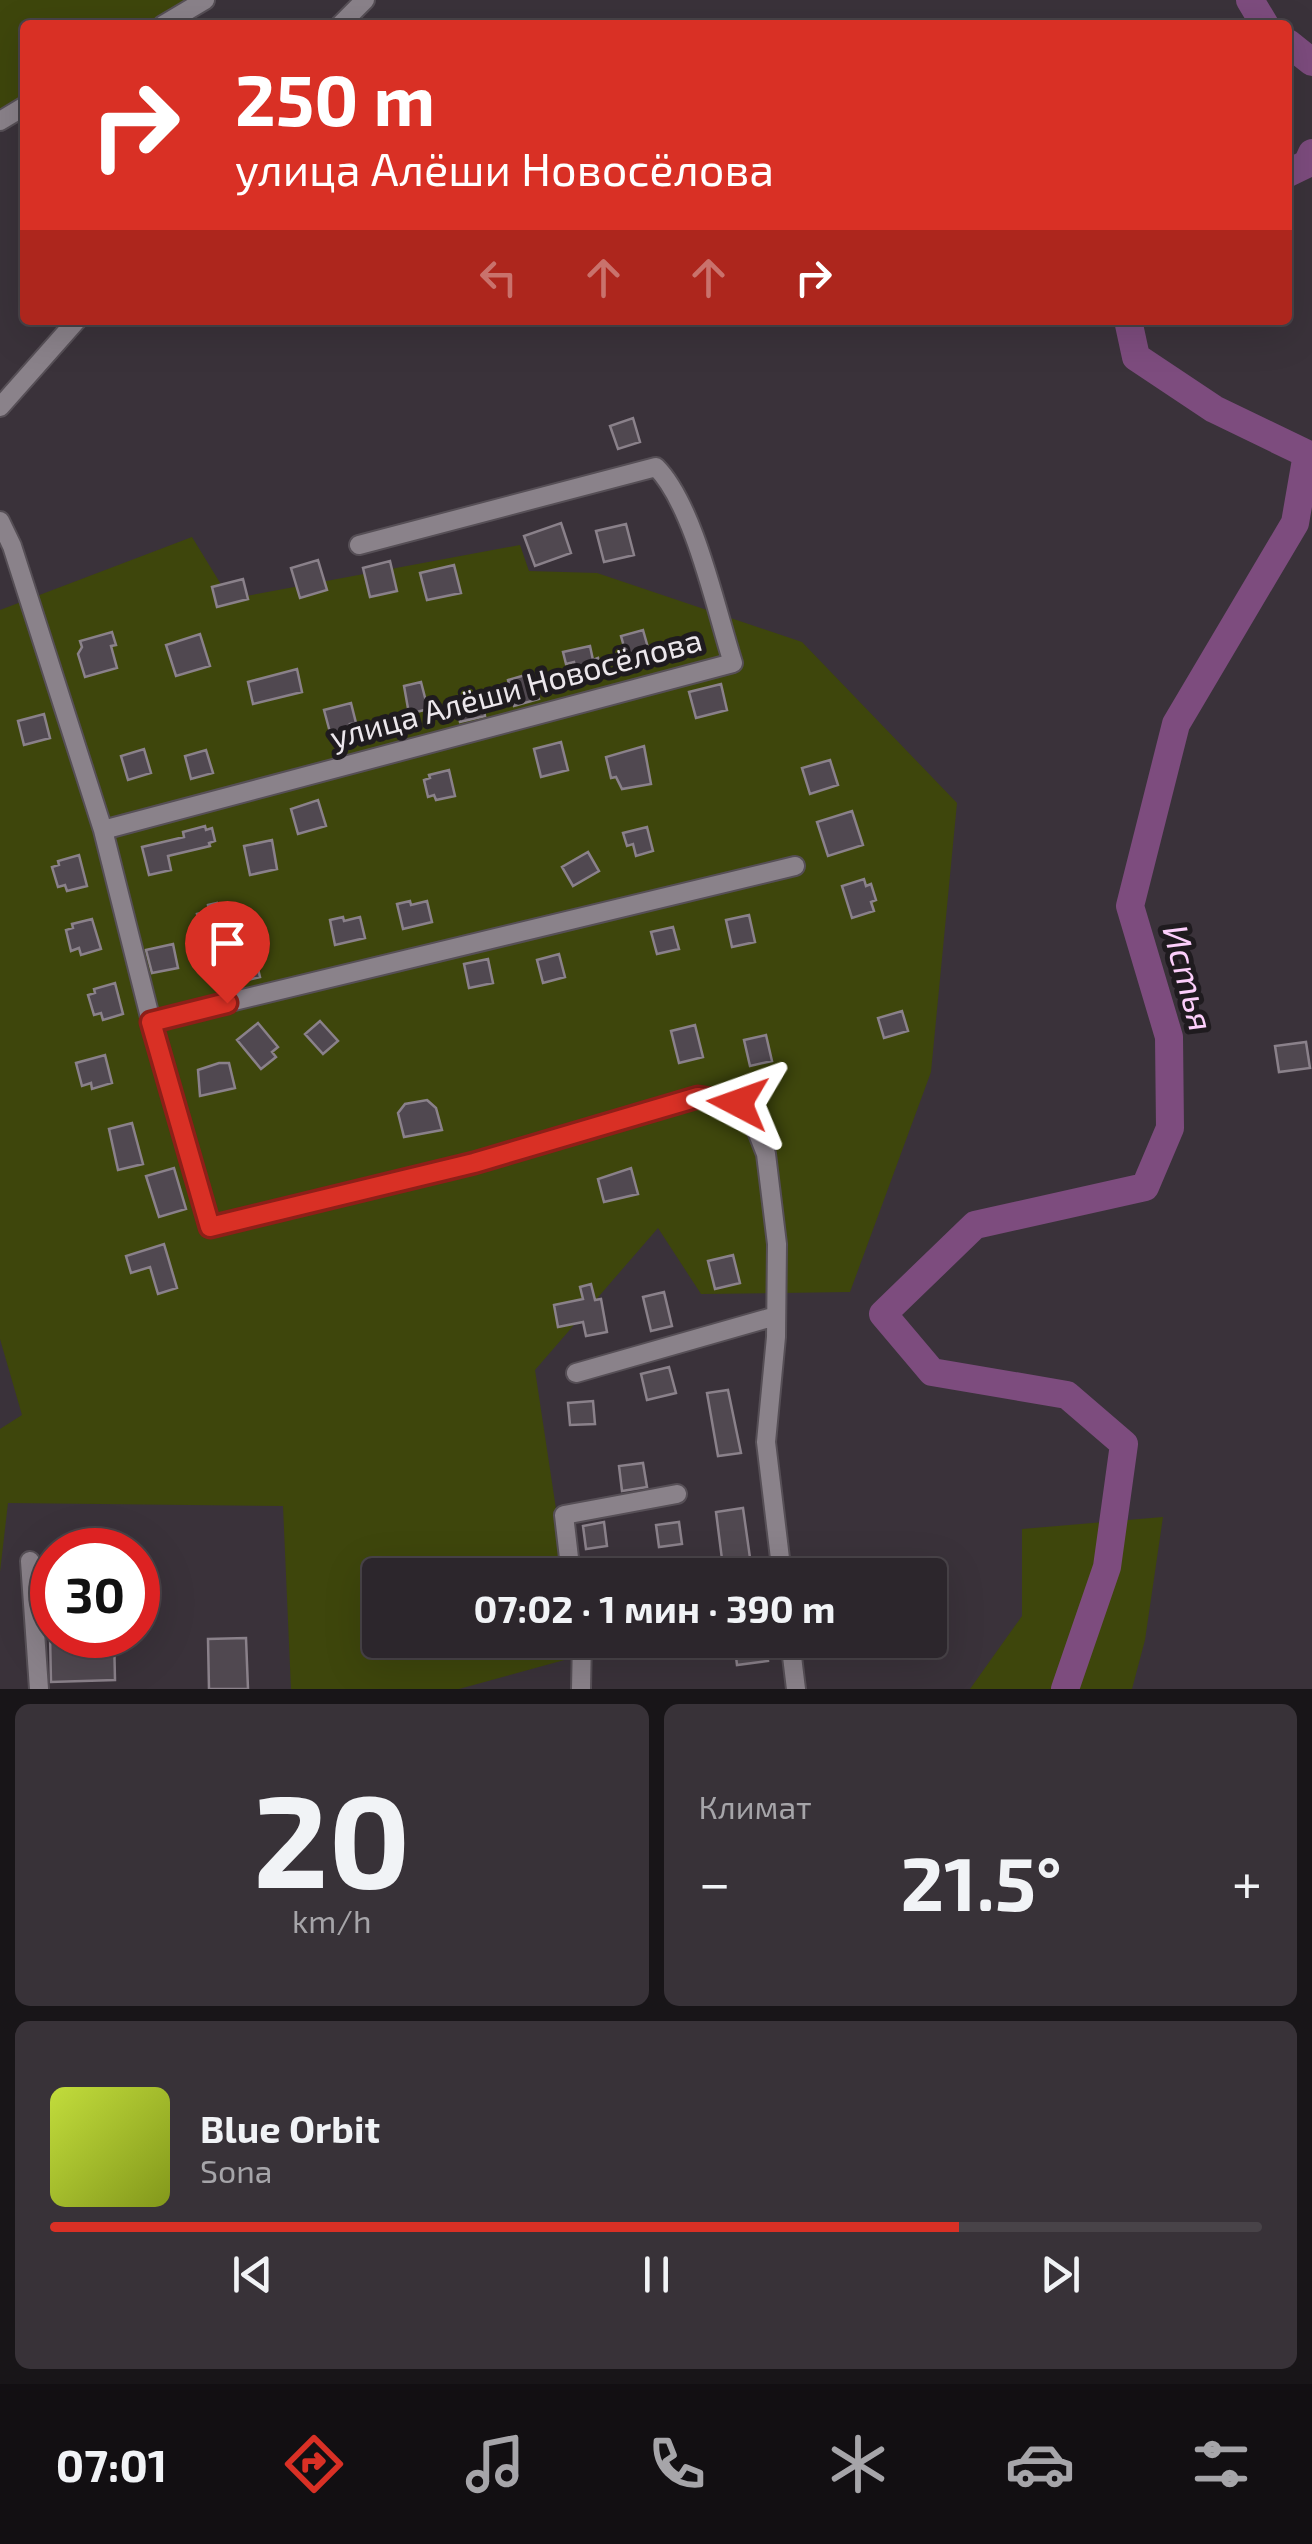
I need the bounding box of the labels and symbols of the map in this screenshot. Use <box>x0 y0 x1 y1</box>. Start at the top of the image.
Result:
street label: улица Алёши Новосёлова <box>325 619 706 756</box>
pin <box>185 901 270 1004</box>
water label: Истья <box>1156 920 1224 1035</box>
position arrow <box>686 1051 790 1155</box>
speed limit sign: 30 <box>30 1528 160 1658</box>

